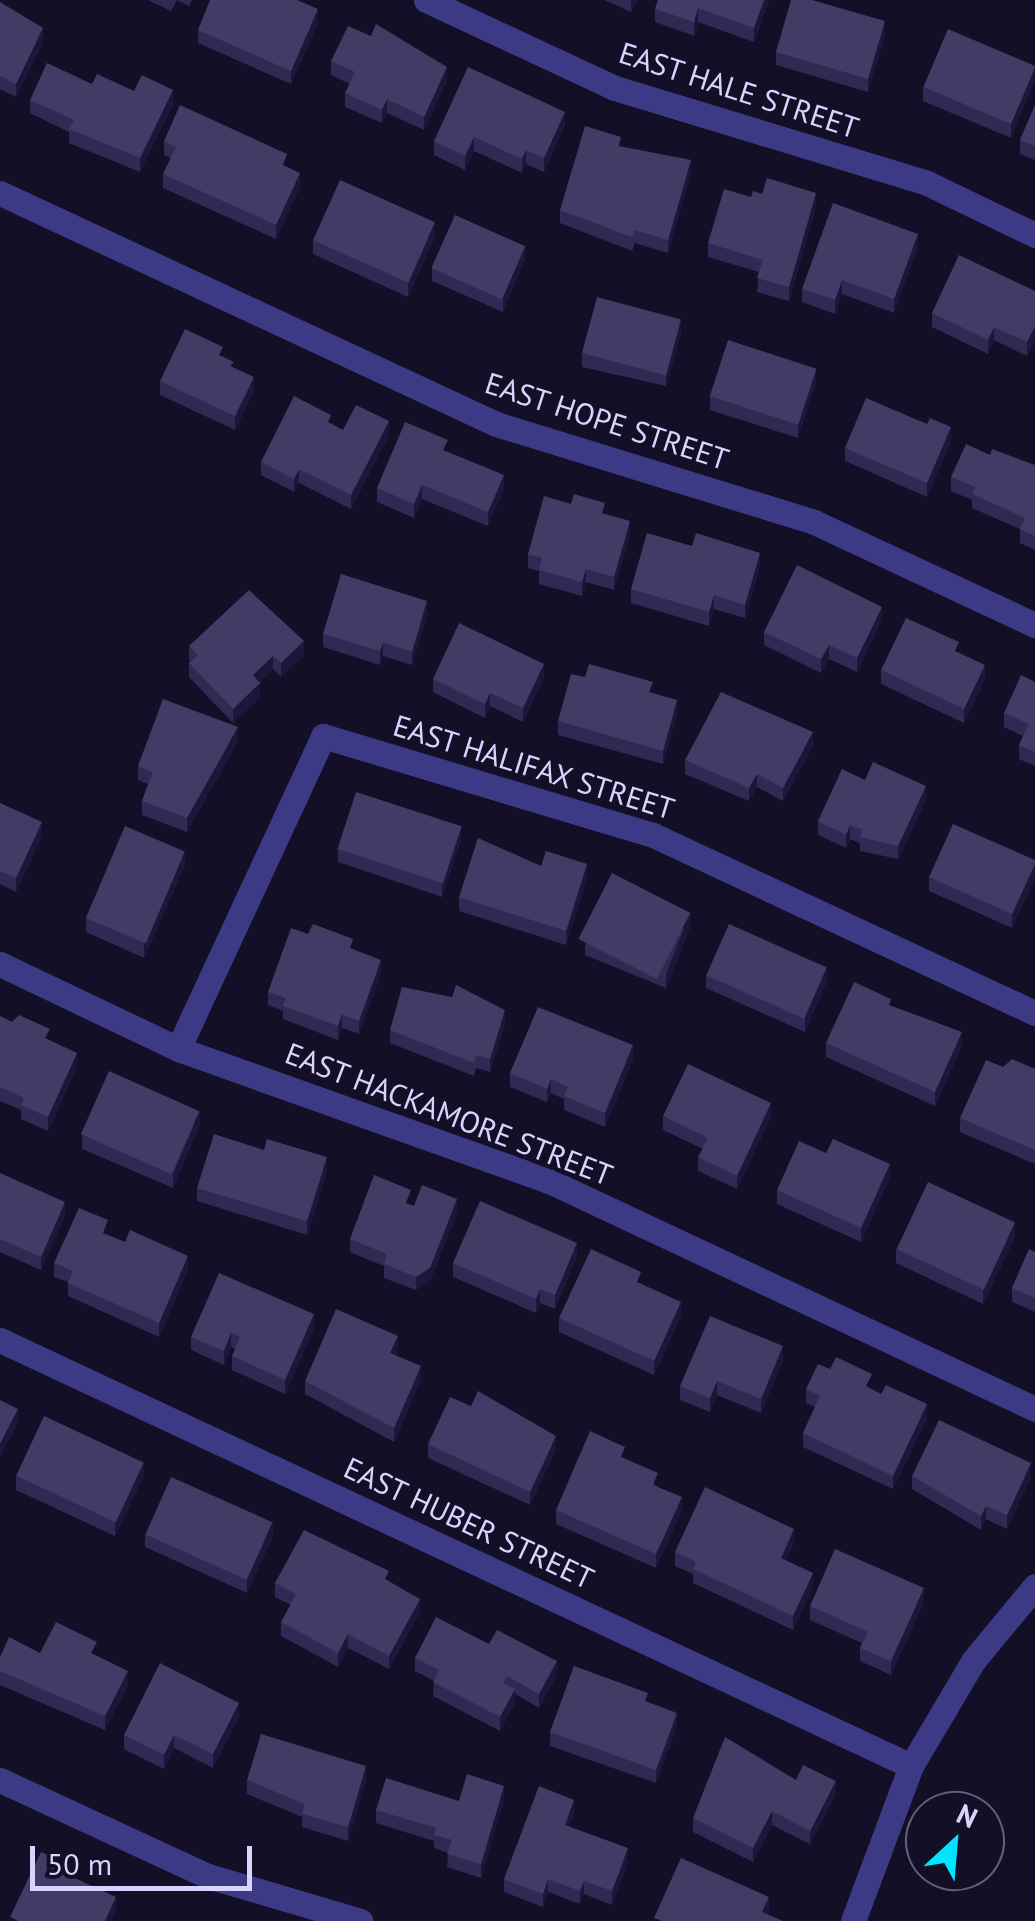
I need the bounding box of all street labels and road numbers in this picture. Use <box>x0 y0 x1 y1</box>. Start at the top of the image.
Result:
street label: EAST HALE STREET <box>614 34 864 146</box>
street label: EAST HOPE STREET <box>480 364 734 478</box>
street label: EAST HALIFAX STREET <box>388 707 680 827</box>
street label: EAST HACKAMORE STREET <box>280 1035 618 1193</box>
street label: EAST HUBER STREET <box>338 1449 600 1597</box>

